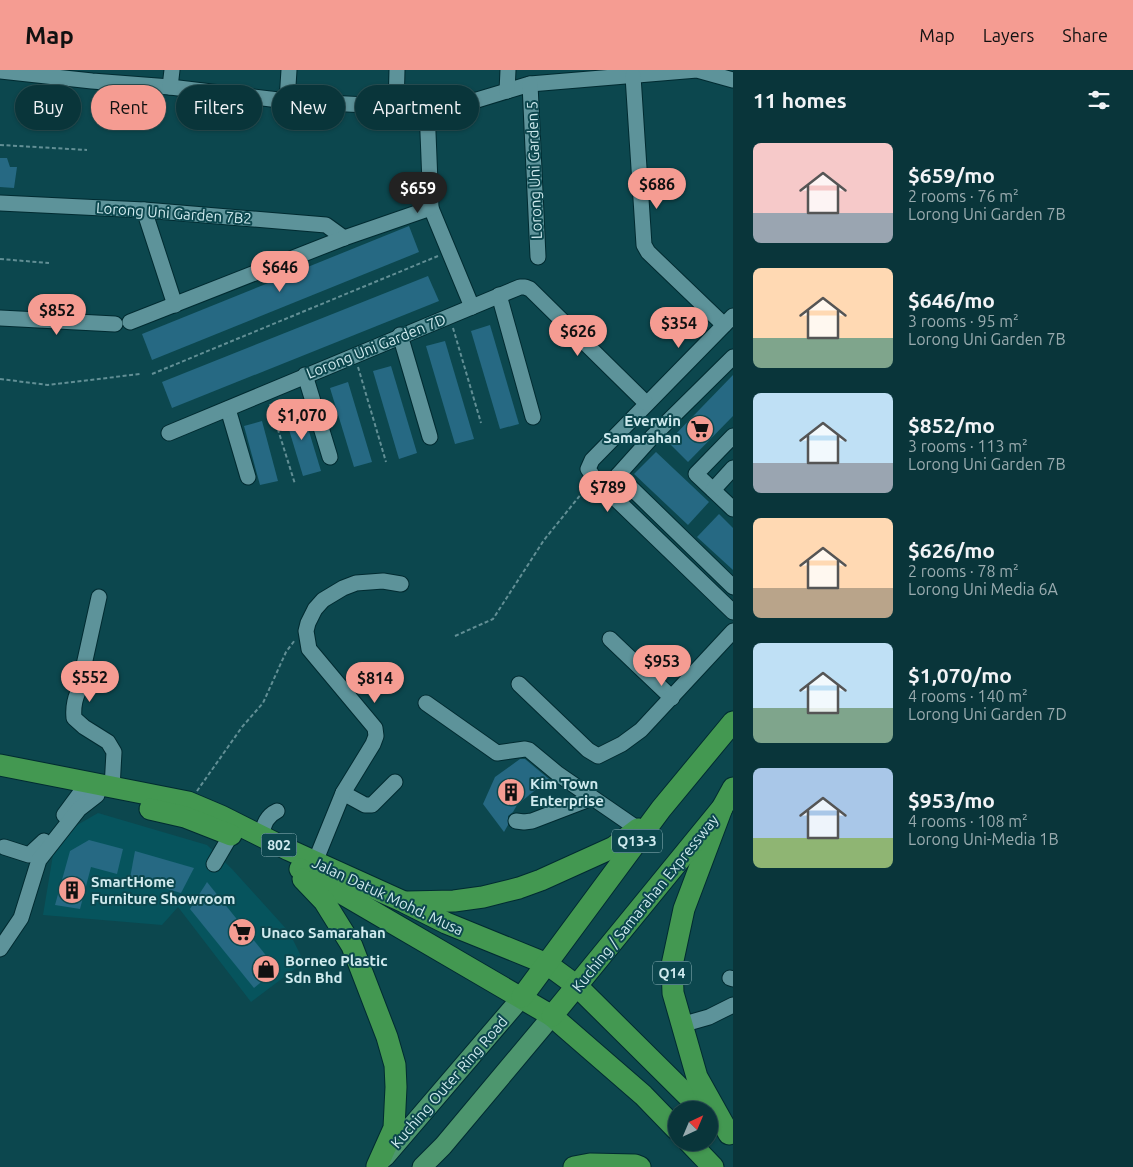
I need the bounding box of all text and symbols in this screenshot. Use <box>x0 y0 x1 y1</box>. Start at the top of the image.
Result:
text: Map <box>25 22 74 49</box>
text: Map <box>919 25 955 45</box>
text: Layers <box>983 25 1034 45</box>
text: Share <box>1062 25 1108 45</box>
chip: Buy <box>15 85 81 130</box>
chip: Rent <box>91 85 166 130</box>
chip: Filters <box>176 85 262 130</box>
chip: New <box>272 85 345 130</box>
chip: Apartment <box>355 85 479 130</box>
icon: filters <box>1085 86 1113 114</box>
text: 11 homes <box>753 88 847 112</box>
street label: Lorong Uni Garden 5 <box>523 101 545 239</box>
icon: home <box>793 163 853 223</box>
text: $659/mo <box>908 163 995 187</box>
pin: $686 <box>627 168 687 210</box>
pin: $659 <box>388 172 448 214</box>
text: $686 <box>639 175 675 193</box>
text: $659 <box>400 179 436 197</box>
text: 2 rooms · 76 m² <box>908 187 1019 205</box>
street label: Lorong Uni Garden 7B2 <box>95 199 253 227</box>
text: Lorong Uni Garden 7B <box>908 205 1066 223</box>
pin: $646 <box>250 250 310 293</box>
text: $646 <box>262 258 298 276</box>
icon: home <box>793 288 853 348</box>
text: $646/mo <box>908 288 995 312</box>
pin: $852 <box>27 294 87 336</box>
text: $852 <box>39 301 75 319</box>
pin: $354 <box>649 306 709 349</box>
street label: Lorong Uni Garden 7D <box>304 310 448 382</box>
text: 3 rooms · 95 m² <box>908 312 1019 330</box>
pin: $626 <box>548 314 608 357</box>
text: $354 <box>661 314 697 332</box>
text: $626 <box>560 322 596 340</box>
text: Lorong Uni Garden 7B <box>908 330 1066 348</box>
pin: $1,070 <box>261 398 343 441</box>
text: $1,070 <box>277 406 327 424</box>
place label: Everwin Samarahan <box>603 412 681 446</box>
icon: home <box>793 413 853 473</box>
text: $852/mo <box>908 413 995 437</box>
supermarket icon: Everwin Samarahan <box>685 414 715 444</box>
text: 3 rooms · 113 m² <box>908 437 1028 455</box>
text: Lorong Uni Garden 7B <box>908 455 1066 473</box>
pin: $789 <box>578 470 638 513</box>
text: $789 <box>590 478 626 496</box>
icon: home <box>793 538 853 598</box>
text: $626/mo <box>908 538 995 562</box>
text: 2 rooms · 78 m² <box>908 562 1019 580</box>
text: Lorong Uni Media 6A <box>908 580 1058 598</box>
pin: $953 <box>632 644 692 687</box>
text: $953 <box>644 652 680 670</box>
pin: $552 <box>60 660 120 703</box>
pin: $814 <box>345 662 405 704</box>
icon: home <box>793 663 853 723</box>
text: $1,070/mo <box>908 663 1012 687</box>
text: $552 <box>72 668 108 686</box>
text: $814 <box>357 669 393 687</box>
text: 4 rooms · 140 m² <box>908 687 1028 705</box>
text: Lorong Uni Garden 7D <box>908 705 1067 723</box>
place label: Kim Town Enterprise <box>530 775 604 809</box>
building icon: Kim Town Enterprise <box>496 777 526 807</box>
icon: home <box>793 788 853 848</box>
text: $953/mo <box>908 788 995 812</box>
street label: Kuching / Samarahan Expressway <box>568 811 722 995</box>
text: 4 rooms · 108 m² <box>908 812 1028 830</box>
road number: Q13-3 <box>612 829 662 852</box>
text: Lorong Uni-Media 1B <box>908 830 1059 848</box>
road number: 802 <box>262 834 296 856</box>
street label: Jalan Datuk Mohd. Musa <box>310 854 466 938</box>
place label: SmartHome Furniture Showroom <box>91 873 235 907</box>
building icon: SmartHome Furniture Showroom <box>57 875 87 905</box>
supermarket icon: Unaco Samarahan <box>227 917 257 947</box>
place label: Unaco Samarahan <box>261 924 386 941</box>
place label: Borneo Plastic Sdn Bhd <box>285 952 388 986</box>
shop icon: Borneo Plastic Sdn Bhd <box>251 954 281 984</box>
road number: Q14 <box>653 961 691 984</box>
street label: Kuching Outer Ring Road <box>387 1013 511 1151</box>
north arrow <box>668 1101 718 1151</box>
map controls <box>668 1101 718 1151</box>

